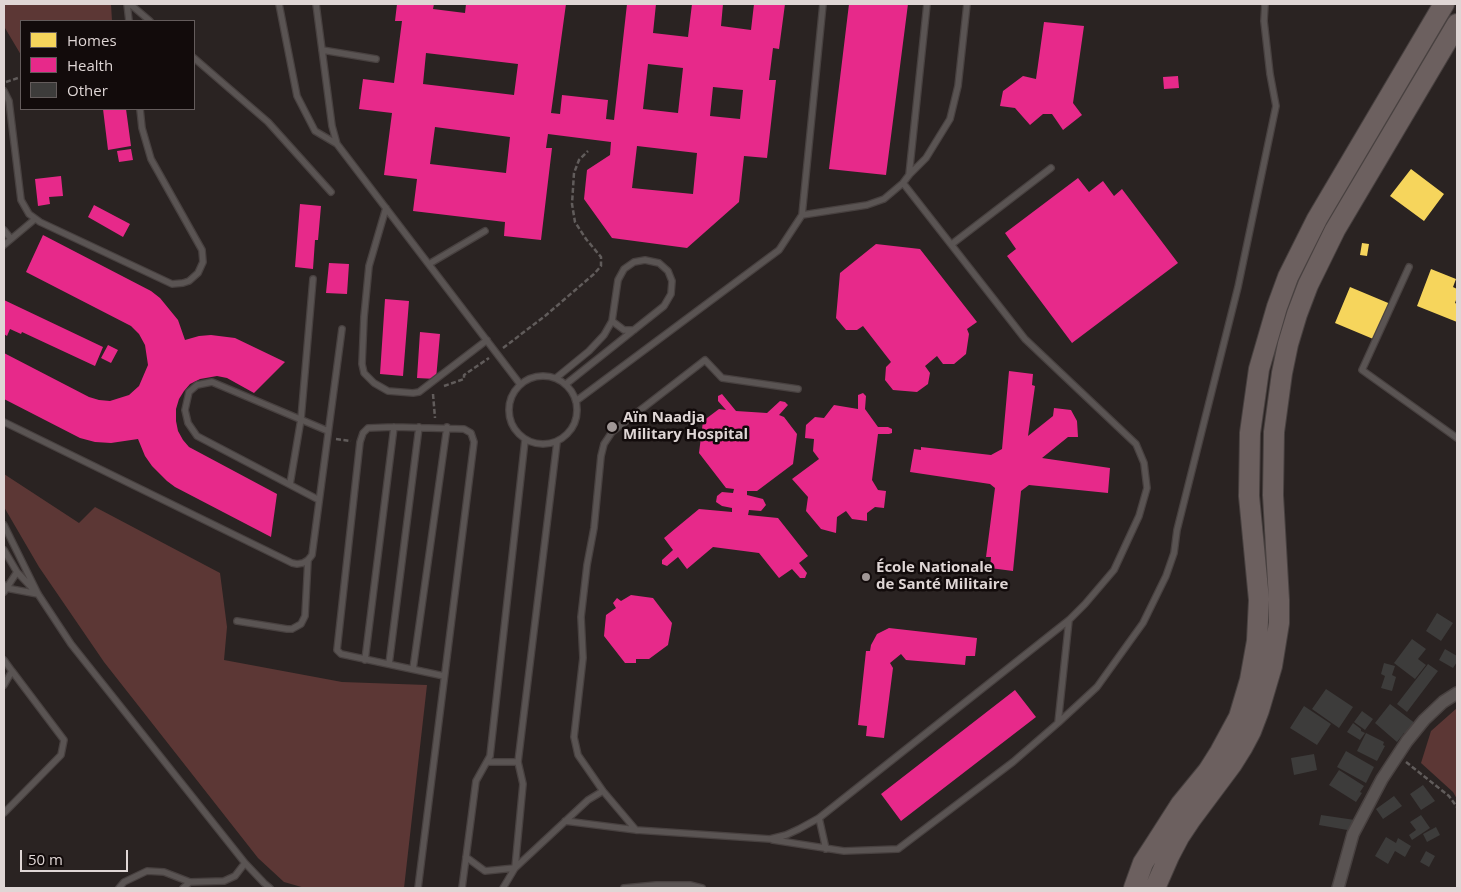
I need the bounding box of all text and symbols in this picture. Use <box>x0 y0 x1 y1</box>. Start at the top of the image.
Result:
legend <box>20 20 195 110</box>
text: Homes <box>67 30 117 50</box>
text: Health <box>67 55 113 75</box>
text: Other <box>67 80 108 100</box>
place label: Aïn Naadja Military Hospital <box>623 409 748 444</box>
marker: Aïn Naadja Military Hospital <box>605 420 619 434</box>
place label: École Nationale de Santé Militaire <box>876 559 1008 594</box>
marker: École Nationale de Santé Militaire <box>860 571 872 583</box>
scale bar <box>22 840 130 872</box>
text: 50 m <box>28 849 63 869</box>

